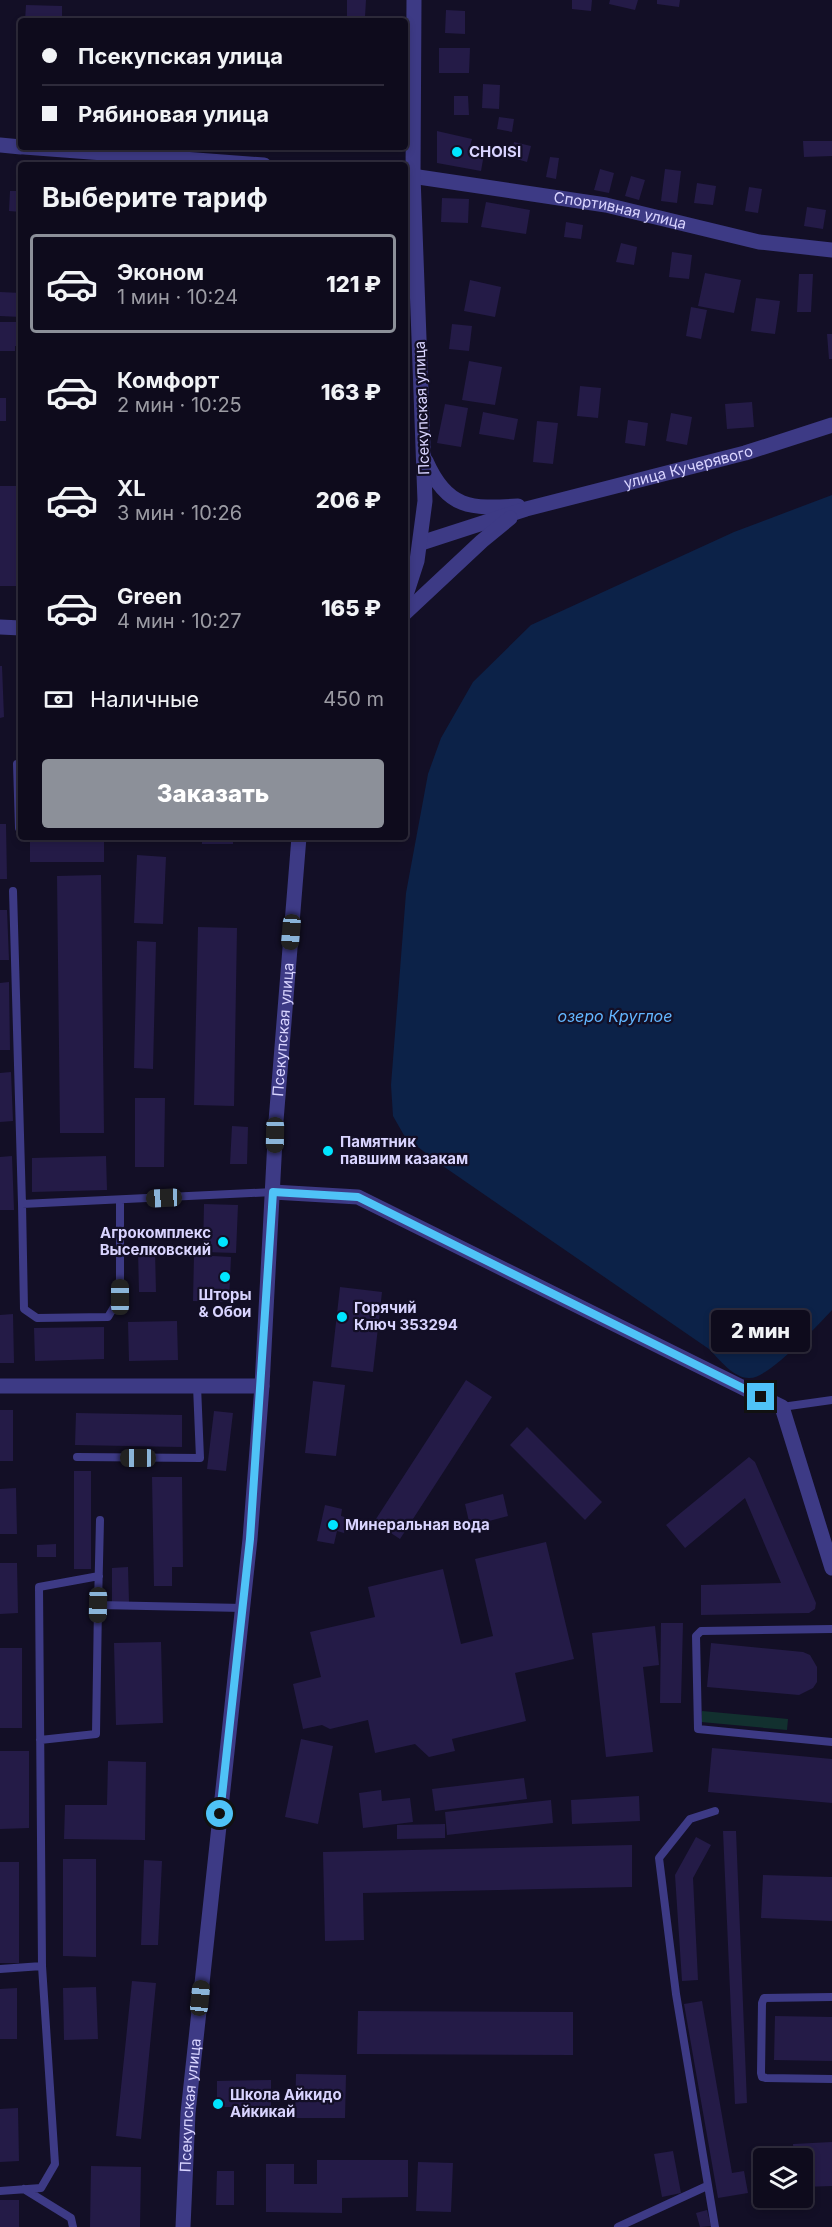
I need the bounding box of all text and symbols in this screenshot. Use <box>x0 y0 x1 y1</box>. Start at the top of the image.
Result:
text: Псекупская улица <box>78 43 283 69</box>
text: Рябиновая улица <box>78 101 269 127</box>
place label: CHOISI <box>469 142 521 161</box>
marker: CHOISI <box>450 145 464 159</box>
text: Выберите тариф <box>42 181 268 214</box>
street label: Спортивная улица <box>552 187 688 233</box>
icon: car <box>45 257 99 311</box>
text: Эконом <box>117 259 204 285</box>
text: 121 ₽ <box>326 271 381 297</box>
text: 1 мин · 10:24 <box>117 285 238 309</box>
street label: Псекупская улица <box>410 341 433 475</box>
icon: car <box>45 365 99 419</box>
text: Комфорт <box>117 367 219 393</box>
text: 163 ₽ <box>321 379 381 405</box>
text: 2 мин · 10:25 <box>117 393 242 417</box>
street label: улица Кучерявого <box>622 441 755 493</box>
icon: car <box>45 473 99 527</box>
text: XL <box>117 475 146 501</box>
text: 206 ₽ <box>316 487 381 513</box>
text: 3 мин · 10:26 <box>117 501 242 525</box>
icon: car <box>45 581 99 635</box>
text: Green <box>117 583 182 609</box>
text: 165 ₽ <box>321 595 381 621</box>
text: 4 мин · 10:27 <box>117 609 242 633</box>
icon: cash <box>42 683 75 716</box>
text: Наличные <box>90 686 199 712</box>
text: 450 m <box>323 687 384 711</box>
button: Заказать <box>42 759 384 828</box>
car <box>280 913 302 951</box>
street label: Псекупская улица <box>268 962 298 1097</box>
water label: озеро Круглое <box>558 1006 672 1026</box>
car <box>266 1117 284 1153</box>
place label: Памятник павшим казакам <box>340 1132 468 1168</box>
marker: Памятник павшим казакам <box>321 1144 335 1158</box>
car <box>146 1188 182 1208</box>
place label: Агрокомплекс Выселковский <box>100 1223 211 1259</box>
marker: Агрокомплекс Выселковский <box>216 1235 230 1249</box>
marker: Шторы & Обои <box>218 1270 232 1284</box>
car <box>111 1279 129 1315</box>
place label: Шторы & Обои <box>198 1285 252 1321</box>
place label: Горячий Ключ 353294 <box>354 1298 458 1334</box>
marker: Горячий Ключ 353294 <box>335 1310 349 1324</box>
callout: 2 мин <box>712 1310 810 1352</box>
text: 2 мин <box>731 1319 790 1343</box>
route end <box>747 1383 774 1410</box>
car <box>120 1449 156 1467</box>
place label: Минеральная вода <box>345 1515 490 1534</box>
marker: Минеральная вода <box>326 1518 340 1532</box>
car <box>89 1587 107 1623</box>
route start <box>206 1800 233 1827</box>
car <box>189 1979 211 2017</box>
street label: Псекупская улица <box>175 2037 205 2173</box>
place label: Школа Айкидо Айкикай <box>230 2085 342 2121</box>
marker: Школа Айкидо Айкикай <box>211 2097 225 2111</box>
map controls <box>753 2148 813 2208</box>
button: layers <box>753 2148 813 2208</box>

